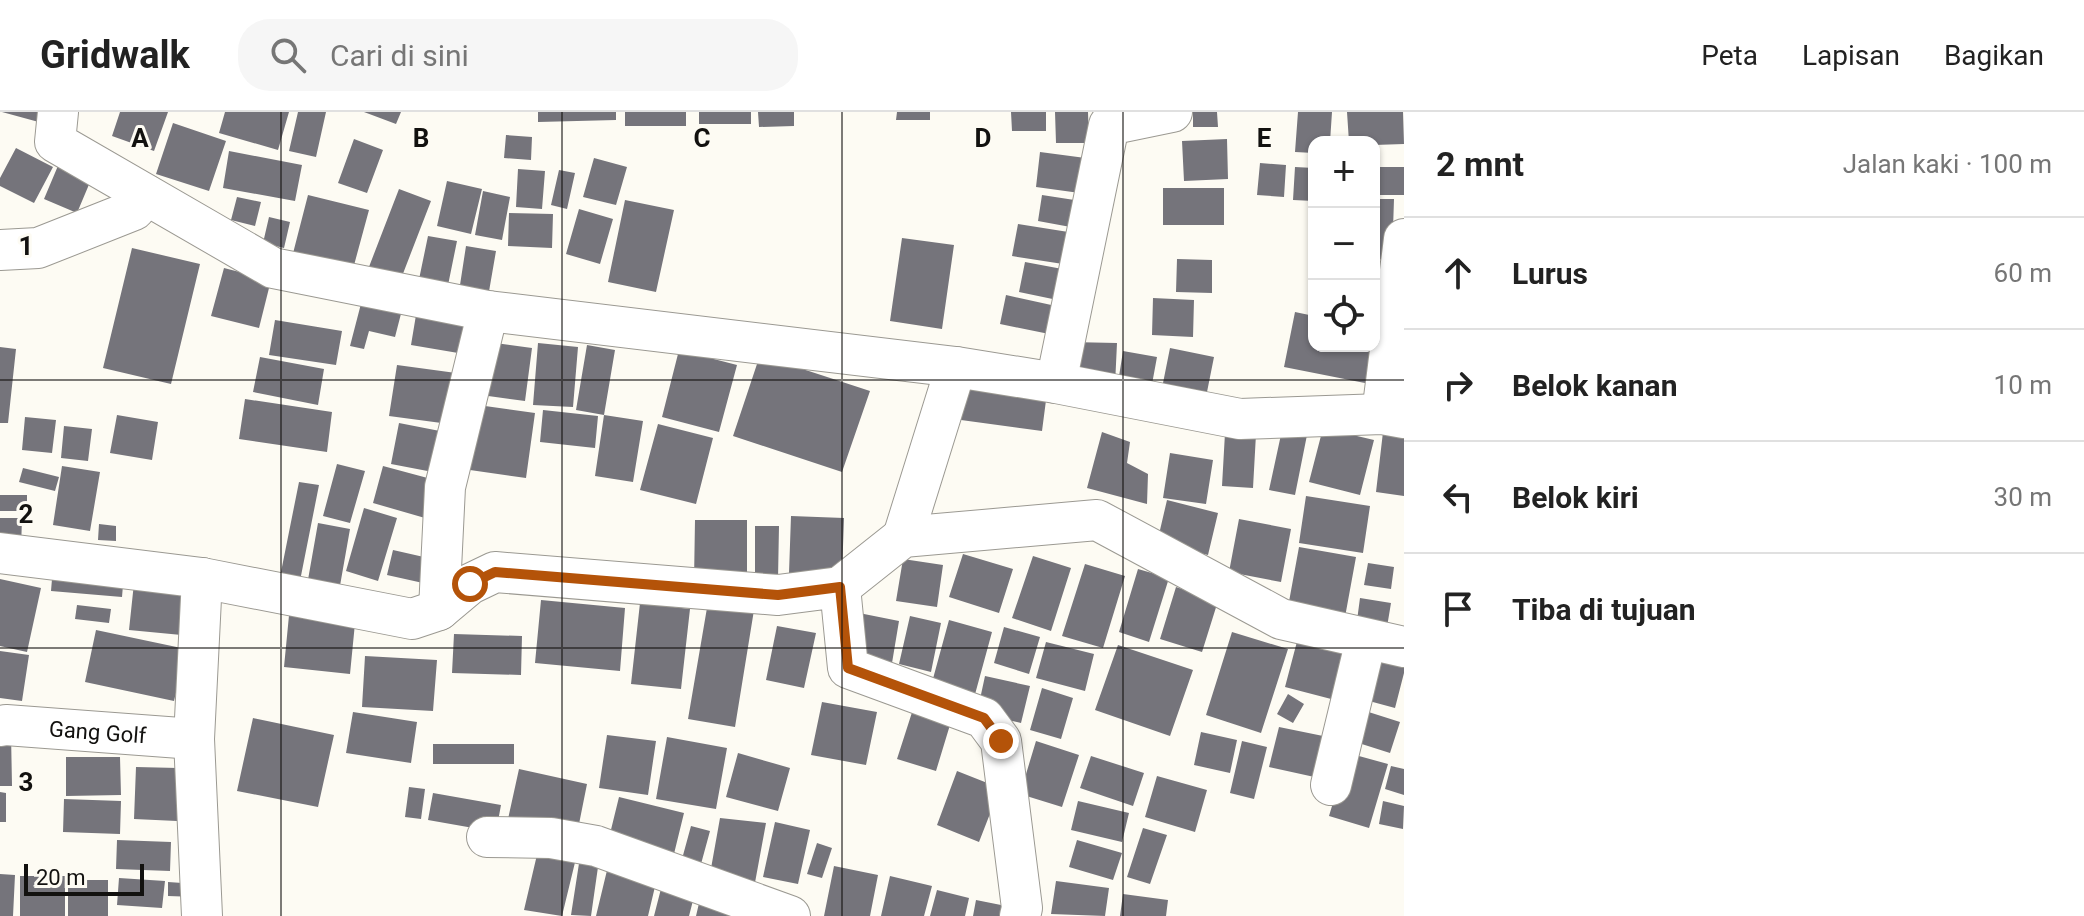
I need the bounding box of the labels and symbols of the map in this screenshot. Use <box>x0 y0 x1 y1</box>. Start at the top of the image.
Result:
text: A <box>131 123 149 153</box>
text: B <box>413 123 429 153</box>
text: C <box>693 123 711 153</box>
text: D <box>975 123 991 153</box>
text: E <box>1257 123 1272 153</box>
text: 1 <box>19 231 33 261</box>
text: 2 <box>19 499 33 529</box>
route start <box>452 566 488 602</box>
street label: Gang Golf <box>48 716 148 748</box>
route end <box>983 723 1019 759</box>
text: 3 <box>19 767 33 797</box>
scale bar <box>24 860 144 896</box>

